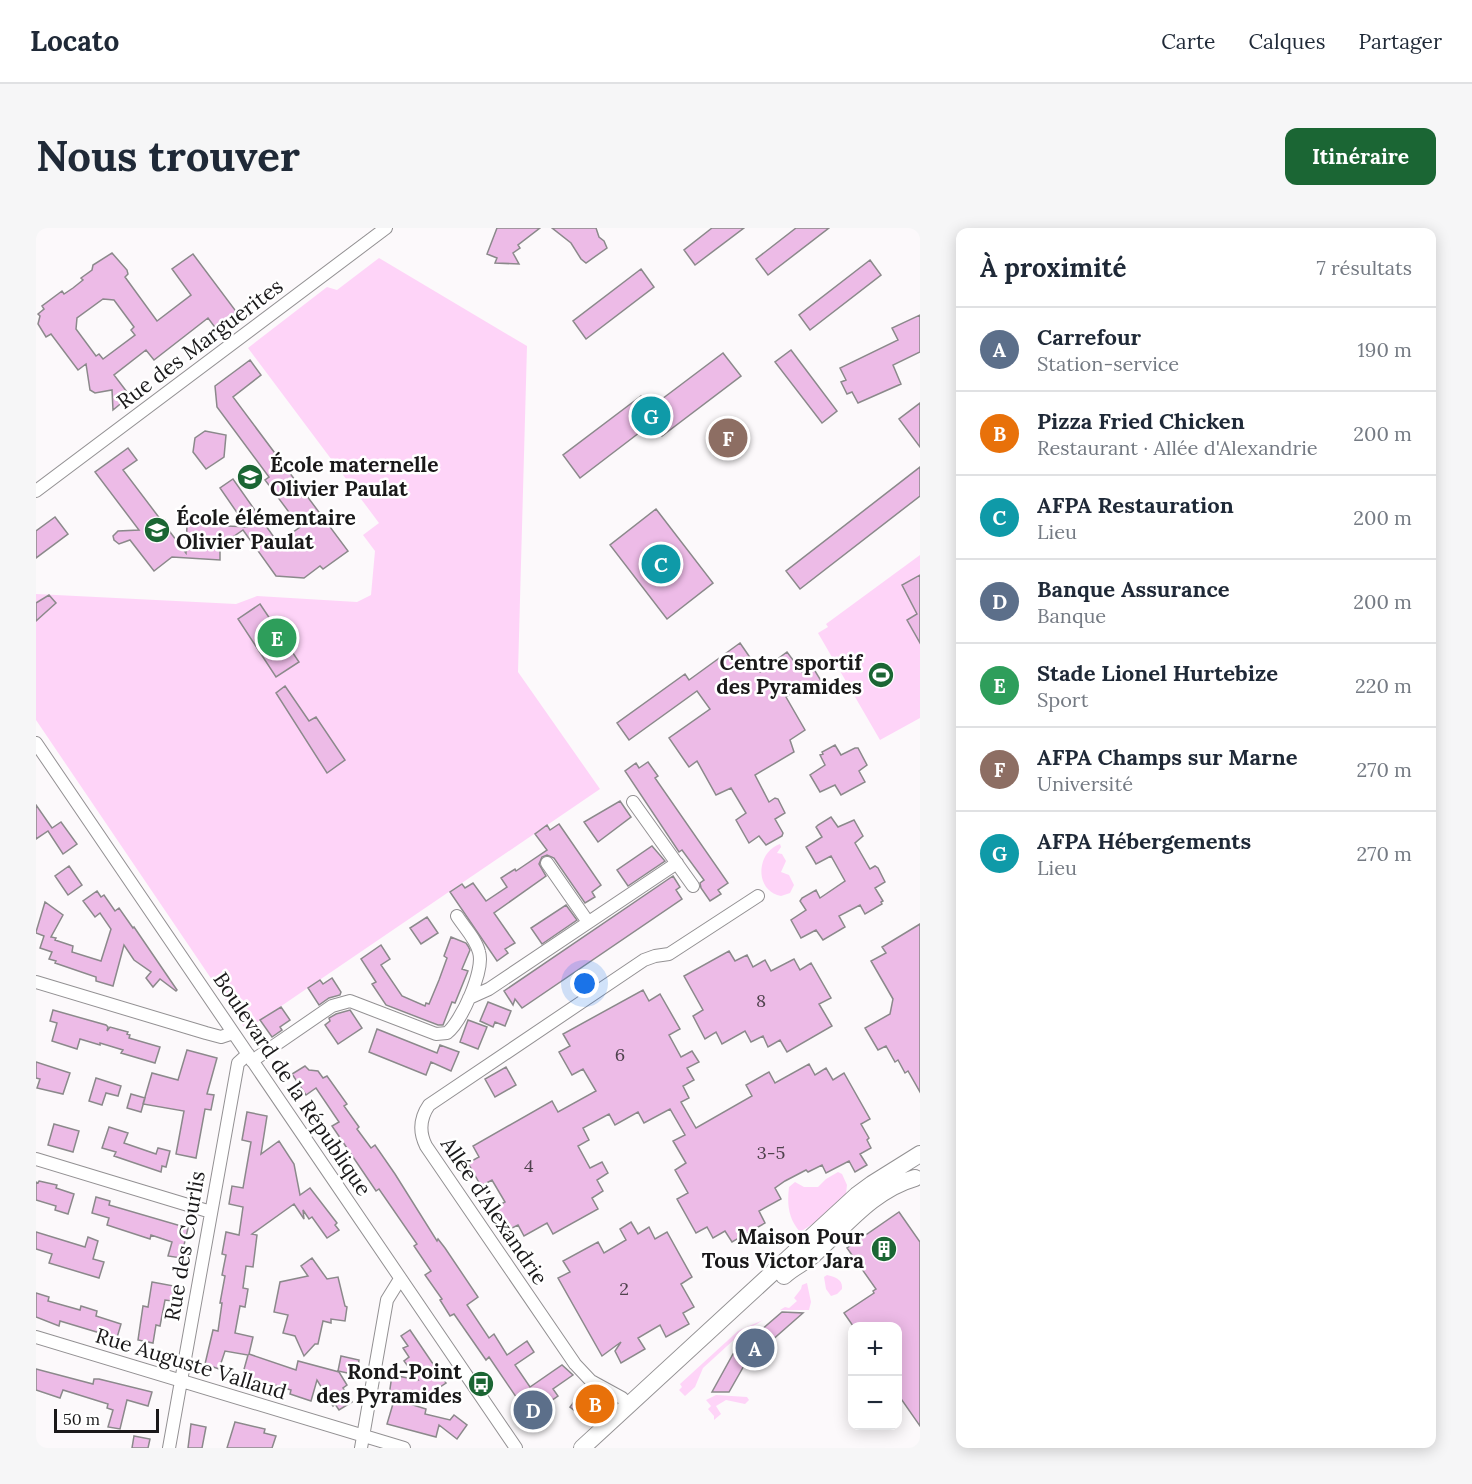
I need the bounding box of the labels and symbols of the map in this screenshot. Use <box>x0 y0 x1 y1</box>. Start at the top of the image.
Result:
street label: Rue des Marguerites <box>111 272 288 415</box>
pin: G <box>632 394 670 438</box>
pin: F <box>708 416 748 460</box>
place label: École maternelle Olivier Paulat <box>270 451 438 502</box>
school or university icon: École maternelle Olivier Paulat <box>235 462 265 492</box>
place label: École élémentaire Olivier Paulat <box>176 504 356 555</box>
school or university icon: École élémentaire Olivier Paulat <box>142 515 172 545</box>
pin: C <box>642 542 680 586</box>
pin: E <box>258 616 296 660</box>
place label: Centre sportif des Pyramides <box>716 649 863 700</box>
sports icon: Centre sportif des Pyramides <box>866 660 896 690</box>
street label: Boulevard de la République <box>207 967 377 1201</box>
your location <box>570 969 599 998</box>
house number: 8 <box>756 989 766 1012</box>
house number: 6 <box>615 1043 625 1066</box>
street label: Allée d'Alexandrie <box>434 1131 554 1290</box>
house number: 3-5 <box>757 1141 785 1164</box>
house number: 4 <box>524 1154 534 1177</box>
street label: Rue des Courlis <box>158 1169 211 1323</box>
place label: Maison Pour Tous Victor Jara <box>702 1223 864 1274</box>
building icon: Maison Pour Tous Victor Jara <box>869 1234 899 1264</box>
house number: 2 <box>619 1277 629 1300</box>
street label: Rue Auguste Vallaud <box>92 1322 290 1405</box>
pin: A <box>736 1326 774 1370</box>
place label: Rond-Point des Pyramides <box>316 1358 462 1409</box>
bus stop icon: Rond-Point des Pyramides <box>466 1369 496 1399</box>
pin: B <box>576 1382 614 1426</box>
pin: D <box>514 1388 552 1432</box>
scale bar <box>54 1406 159 1434</box>

